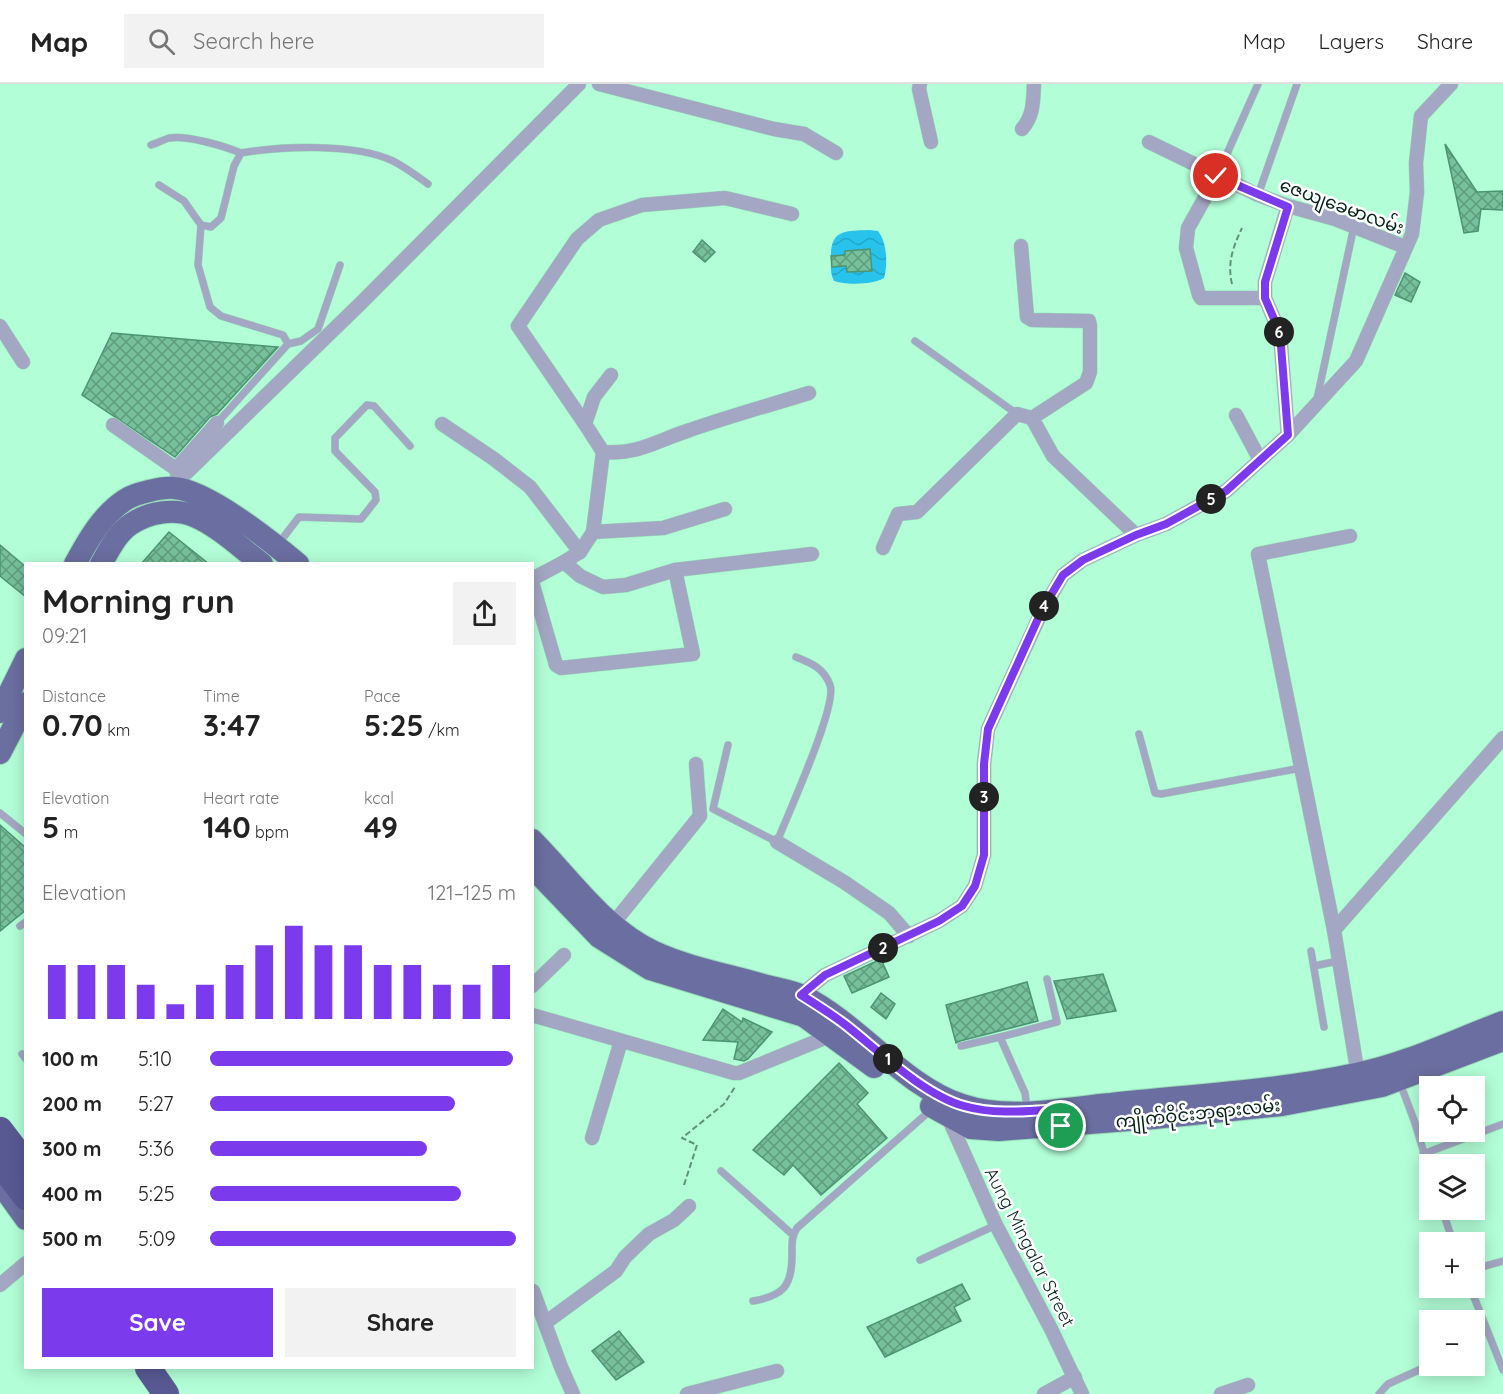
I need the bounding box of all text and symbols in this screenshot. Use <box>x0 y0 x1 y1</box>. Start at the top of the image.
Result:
search box <box>124 14 544 68</box>
text: Map <box>30 24 88 59</box>
icon: search <box>145 25 178 58</box>
text: Search here <box>193 27 315 55</box>
text: Map <box>1243 28 1286 54</box>
text: Layers <box>1319 28 1384 54</box>
text: Share <box>1417 28 1473 54</box>
pin <box>1190 150 1241 201</box>
icon: check <box>1199 159 1232 192</box>
street label: ဇေယျခေမာလမ်း <box>1275 172 1408 243</box>
pin: 6 <box>1264 317 1294 347</box>
text: 6 <box>1275 322 1283 342</box>
pin: 5 <box>1196 484 1226 514</box>
text: 5 <box>1206 489 1216 509</box>
text: Morning run <box>42 580 235 621</box>
button: share <box>453 582 516 645</box>
pin: 4 <box>1029 591 1059 621</box>
text: 4 <box>1039 596 1049 616</box>
text: 09:21 <box>42 623 87 648</box>
text: Distance <box>42 686 106 706</box>
text: Time <box>203 686 240 706</box>
text: Pace <box>364 686 400 706</box>
text: 0.70 <box>42 706 103 744</box>
text: 3:47 <box>203 706 261 744</box>
text: 5:25 <box>364 706 424 744</box>
text: km <box>103 720 130 740</box>
text: /km <box>424 720 460 740</box>
pin: 3 <box>969 782 999 812</box>
text: 3 <box>980 787 988 807</box>
text: Elevation <box>42 788 109 808</box>
text: Heart rate <box>203 788 279 808</box>
text: kcal <box>364 788 394 808</box>
text: 5 <box>42 808 59 846</box>
text: 140 <box>203 808 251 846</box>
text: 49 <box>364 808 398 846</box>
text: m <box>59 822 78 842</box>
text: bpm <box>251 822 289 842</box>
text: Elevation <box>42 880 126 905</box>
text: 121–125 m <box>428 880 516 905</box>
pin: 2 <box>868 933 898 963</box>
text: 2 <box>878 938 888 958</box>
pin: 1 <box>873 1044 903 1074</box>
text: 100 m <box>42 1046 98 1071</box>
text: 5:10 <box>138 1046 172 1071</box>
text: 1 <box>885 1049 891 1069</box>
map controls <box>1419 1076 1485 1376</box>
button: locate <box>1419 1076 1485 1142</box>
text: 200 m <box>42 1091 102 1116</box>
text: 5:27 <box>138 1091 174 1116</box>
street label: ကျိုက်ဝိုင်းဘုရားလမ်း <box>1114 1091 1282 1137</box>
pin <box>1035 1100 1086 1151</box>
icon: arrive <box>1044 1109 1077 1142</box>
text: 300 m <box>42 1136 101 1161</box>
text: 5:36 <box>138 1136 174 1161</box>
button: layers <box>1419 1154 1485 1220</box>
street label: Aung Mingalar Street <box>980 1164 1080 1330</box>
text: 400 m <box>42 1181 102 1206</box>
text: 5:25 <box>138 1181 175 1206</box>
text: 500 m <box>42 1226 102 1251</box>
text: 5:09 <box>138 1226 176 1251</box>
button: + <box>1419 1232 1485 1298</box>
button: Save <box>42 1288 273 1357</box>
button: Share <box>285 1288 516 1357</box>
button: − <box>1419 1310 1485 1376</box>

